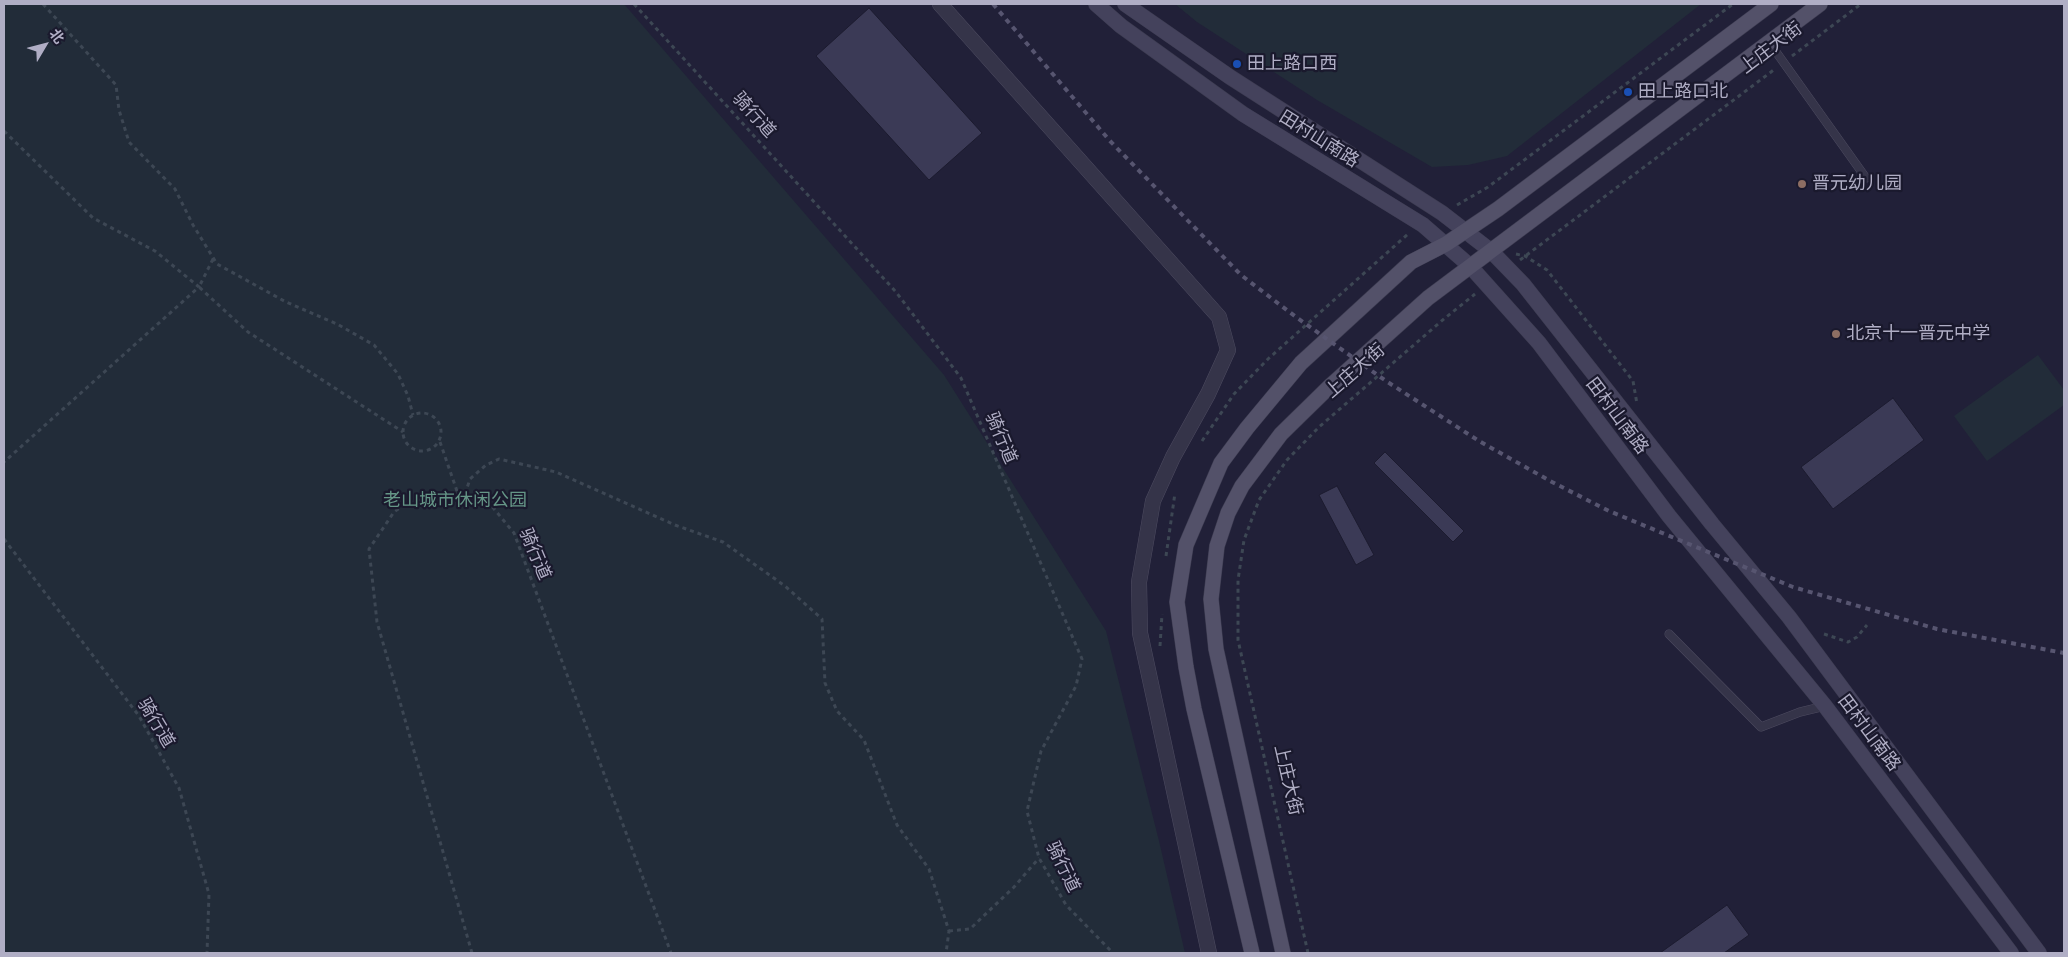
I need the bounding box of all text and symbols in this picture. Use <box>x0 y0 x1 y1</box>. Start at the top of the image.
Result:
street label: 上庄大街 <box>1736 18 1806 78</box>
north arrow <box>20 20 70 70</box>
text: 北 <box>46 25 68 46</box>
place label: 田上路口西 <box>1247 53 1337 75</box>
marker: 田上路口西 <box>1231 58 1243 70</box>
place label: 田上路口北 <box>1638 81 1728 103</box>
marker: 田上路口北 <box>1622 86 1634 98</box>
street label: 骑行道 <box>728 88 780 142</box>
street label: 田村山南路 <box>1275 106 1363 172</box>
place label: 晋元幼儿园 <box>1812 173 1902 195</box>
marker: 晋元幼儿园 <box>1796 178 1808 190</box>
place label: 北京十一晋元中学 <box>1846 323 1990 345</box>
marker: 北京十一晋元中学 <box>1830 328 1842 340</box>
street label: 上庄大街 <box>1321 339 1389 403</box>
street label: 田村山南路 <box>1581 374 1653 458</box>
street label: 骑行道 <box>981 409 1021 467</box>
park label: 老山城市休闲公园 <box>383 490 527 512</box>
street label: 骑行道 <box>515 525 555 583</box>
street label: 田村山南路 <box>1833 691 1905 775</box>
street label: 骑行道 <box>133 694 179 752</box>
street label: 上庄大街 <box>1269 742 1307 818</box>
street label: 骑行道 <box>1041 838 1085 896</box>

